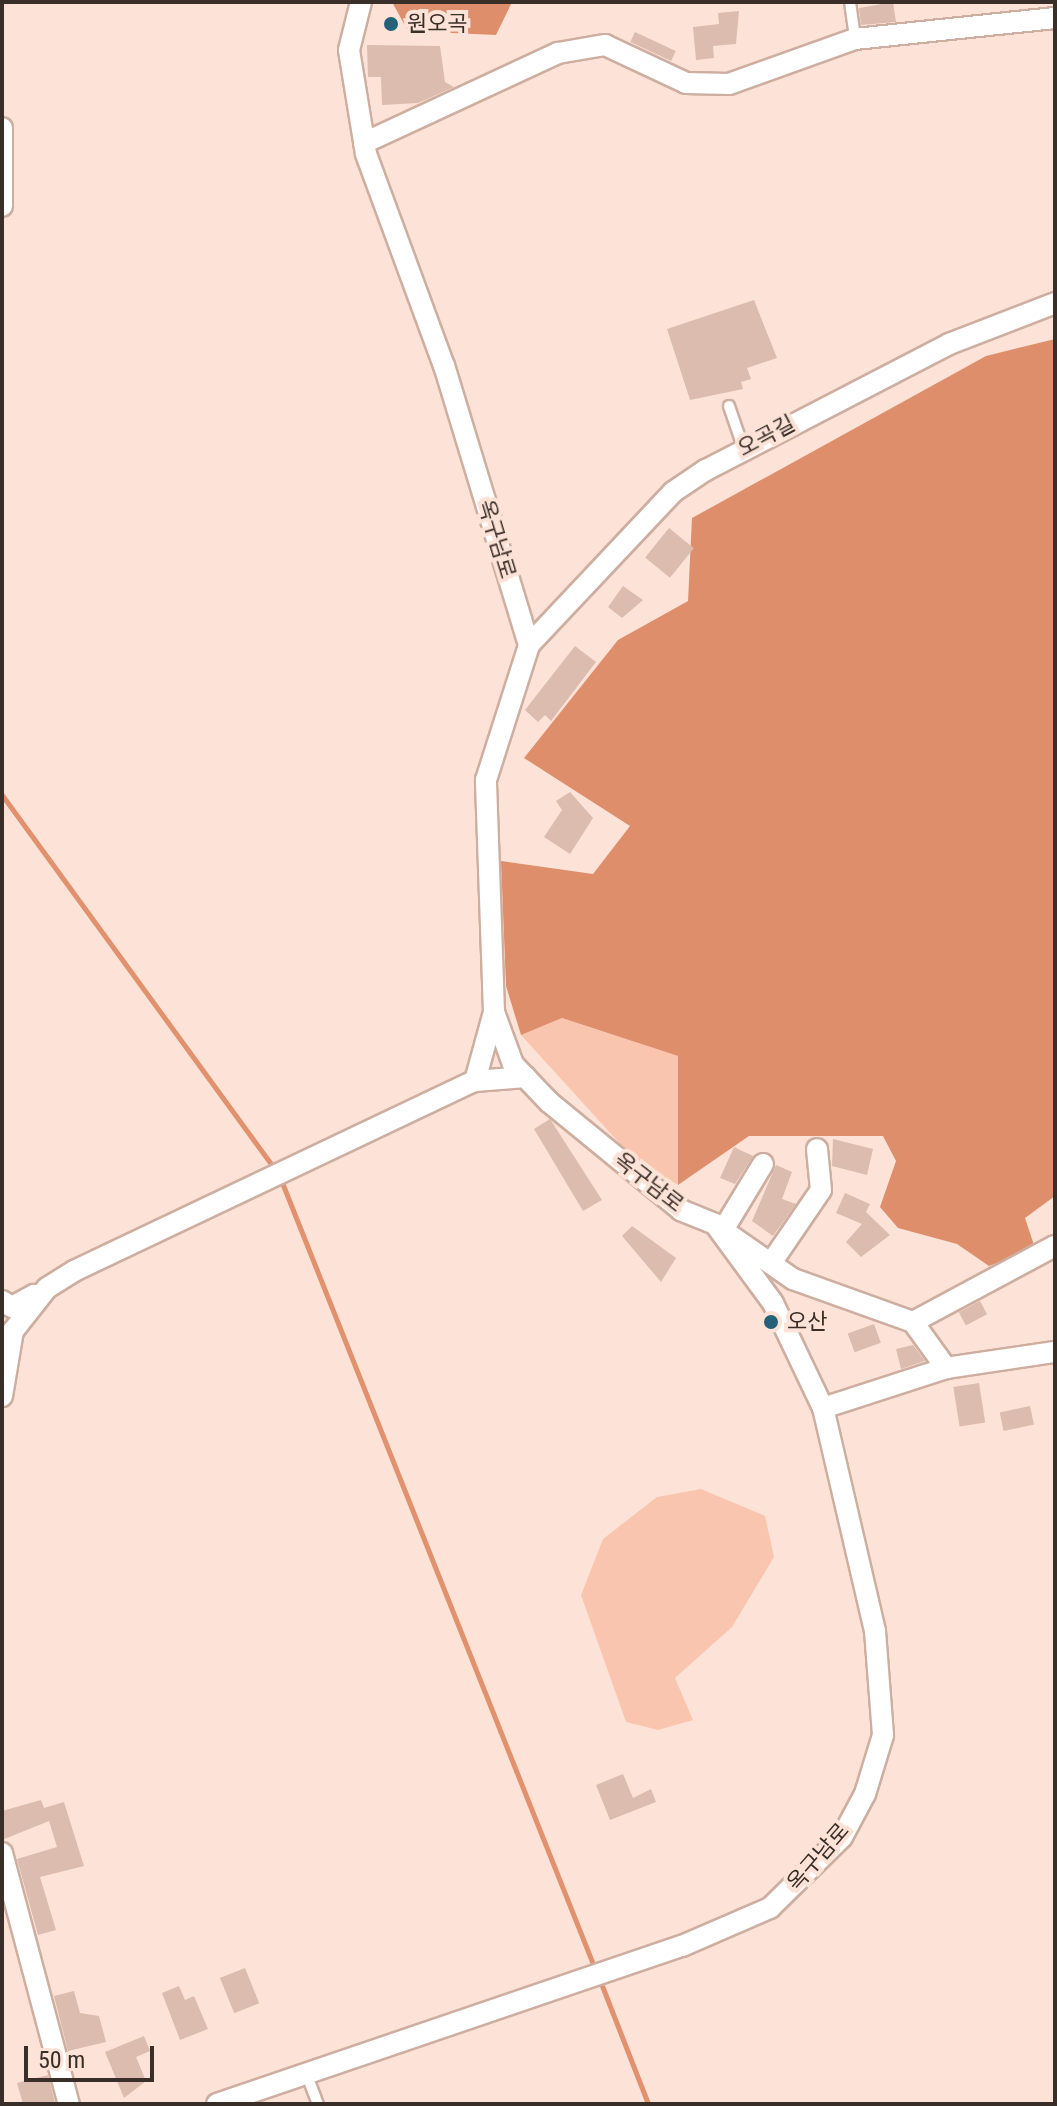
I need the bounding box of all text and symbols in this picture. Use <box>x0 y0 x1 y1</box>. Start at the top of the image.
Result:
place label: 원오곡 <box>407 11 468 37</box>
marker: 원오곡 <box>382 15 400 33</box>
street label: 오곡길 <box>733 410 799 462</box>
street label: 옥구남로 <box>473 496 521 582</box>
street label: 옥구남로 <box>609 1147 689 1217</box>
place label: 오산 <box>787 1309 827 1335</box>
marker: 오산 <box>762 1313 780 1331</box>
street label: 옥구남로 <box>781 1818 855 1896</box>
scale bar <box>28 2030 158 2080</box>
text: 50 m <box>38 2046 85 2074</box>

